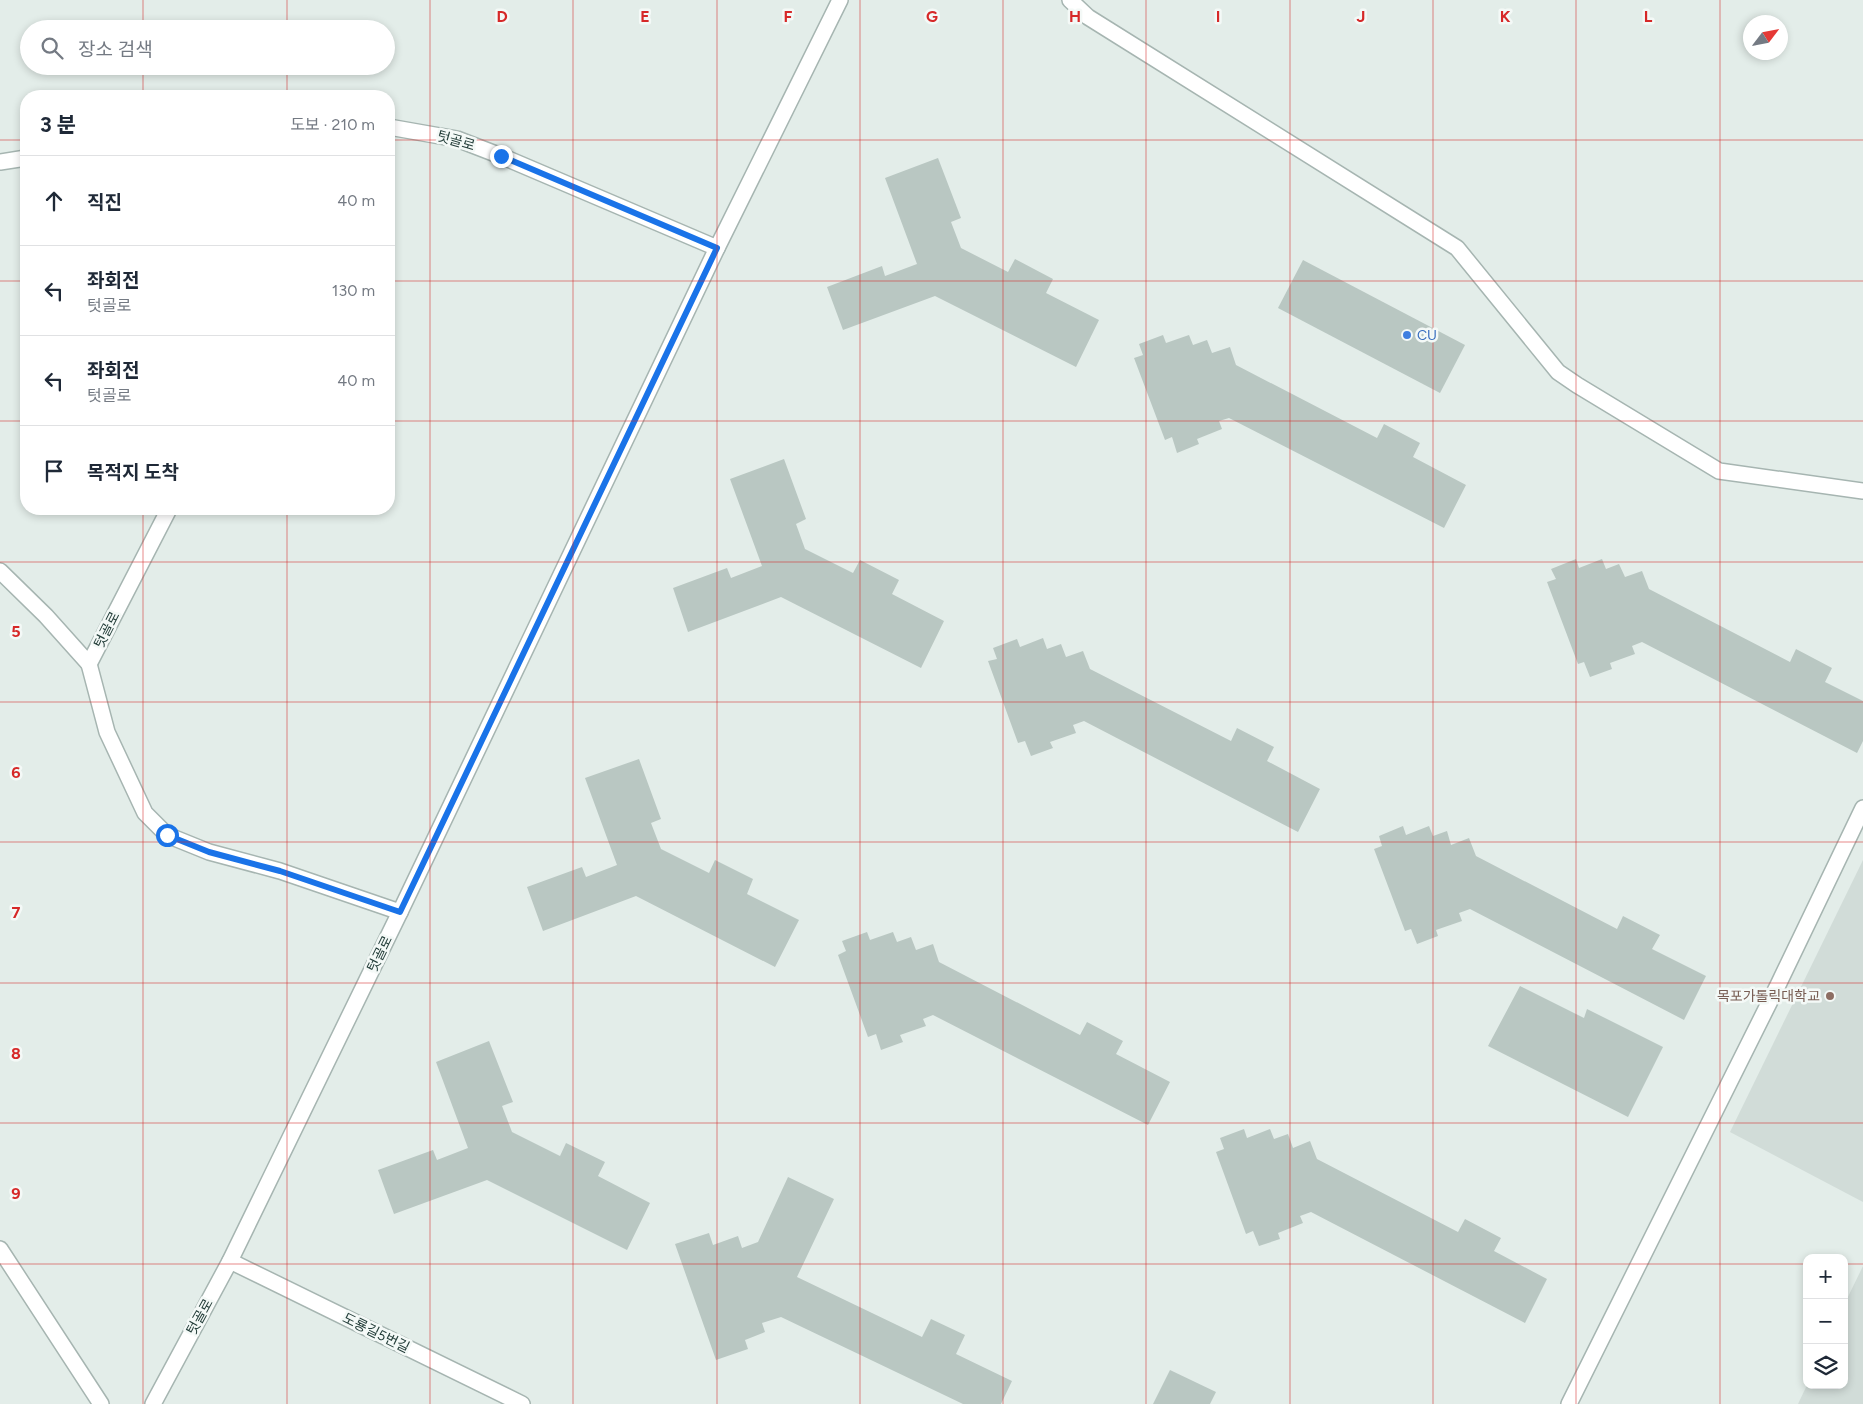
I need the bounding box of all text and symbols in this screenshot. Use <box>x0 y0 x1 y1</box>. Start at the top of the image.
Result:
text: D <box>496 7 508 26</box>
text: E <box>640 7 650 26</box>
text: F <box>784 7 793 26</box>
text: G <box>926 7 938 26</box>
text: H <box>1069 7 1081 26</box>
text: I <box>1216 7 1220 26</box>
text: J <box>1357 7 1365 26</box>
text: K <box>1500 7 1511 26</box>
text: L <box>1644 7 1653 26</box>
north arrow <box>1743 15 1788 60</box>
search box <box>20 20 395 75</box>
icon: search <box>38 34 66 62</box>
text: 장소 검색 <box>78 38 153 61</box>
text: 3 분 <box>40 112 76 137</box>
text: 도보 · 210 m <box>290 115 375 134</box>
street label: 텃골로 <box>435 128 477 155</box>
route end <box>490 145 513 168</box>
icon: ahead <box>40 187 68 215</box>
text: 직진 <box>87 191 122 214</box>
text: 40 m <box>337 191 375 210</box>
text: 좌회전 <box>87 269 139 292</box>
icon: left <box>40 277 68 305</box>
text: 130 m <box>332 281 375 300</box>
text: 텃골로 <box>87 296 131 315</box>
place label: CU <box>1417 327 1437 344</box>
marker: CU <box>1401 329 1413 341</box>
text: 좌회전 <box>87 359 139 382</box>
icon: left <box>40 367 68 395</box>
text: 40 m <box>337 371 375 390</box>
text: 텃골로 <box>87 386 131 405</box>
icon: arrive <box>40 457 68 485</box>
text: 목적지 도착 <box>87 461 179 484</box>
street label: 텃골로 <box>91 609 123 651</box>
text: 5 <box>11 622 21 641</box>
text: 6 <box>11 763 21 782</box>
route start <box>156 824 179 847</box>
text: 7 <box>12 903 21 922</box>
street label: 텃골로 <box>364 933 396 975</box>
place label: 목포가톨릭대학교 <box>1717 988 1820 1005</box>
marker: 목포가톨릭대학교 <box>1824 990 1836 1002</box>
text: 8 <box>11 1044 21 1063</box>
text: 9 <box>11 1184 21 1203</box>
map controls <box>1803 1254 1848 1389</box>
button: + <box>1803 1254 1848 1299</box>
street label: 텃골로 <box>183 1296 217 1338</box>
button: − <box>1803 1299 1848 1344</box>
street label: 도룡길5번길 <box>340 1309 412 1357</box>
button: layers <box>1803 1344 1848 1389</box>

